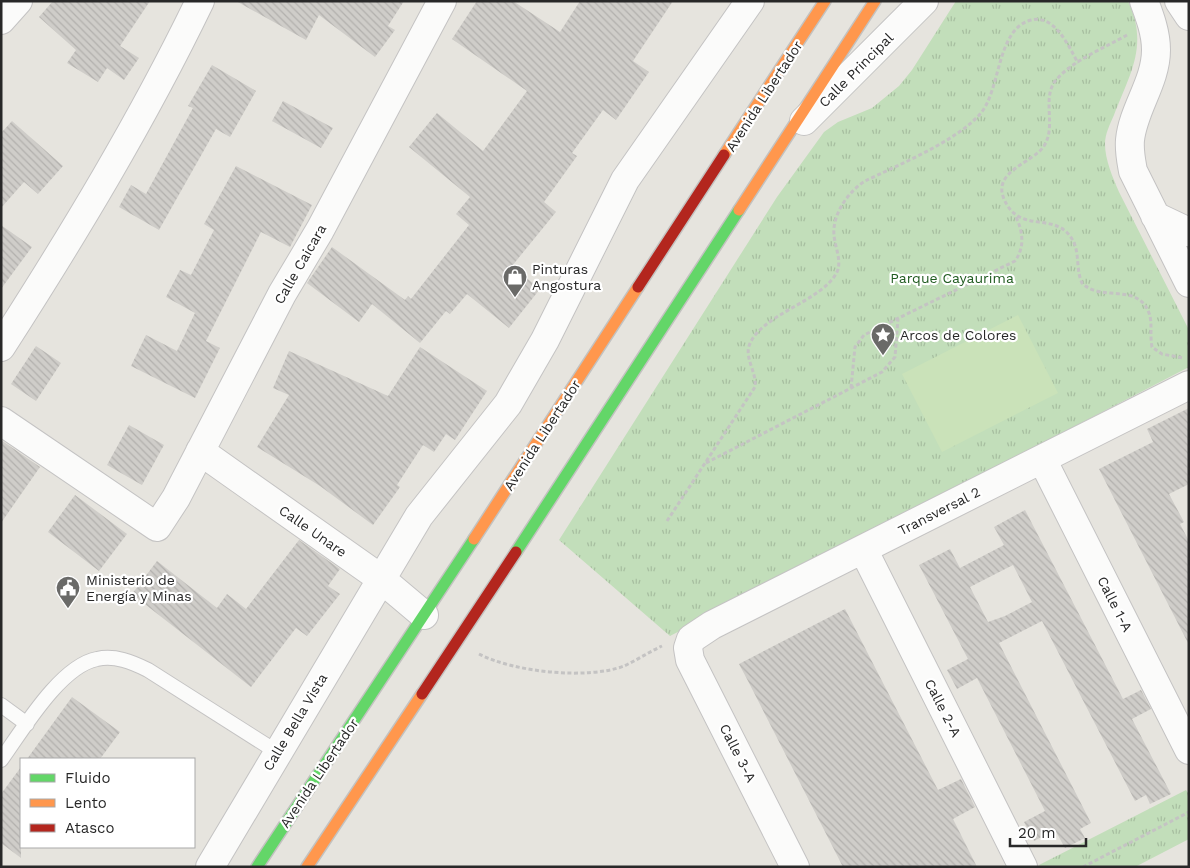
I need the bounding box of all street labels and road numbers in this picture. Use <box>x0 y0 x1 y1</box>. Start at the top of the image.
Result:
street label: Calle Principal <box>816 29 897 110</box>
street label: Avenida Libertador <box>722 37 806 154</box>
street label: Calle Caicara <box>271 221 329 307</box>
street label: Avenida Libertador <box>500 376 584 493</box>
street label: Transversal 2 <box>895 484 983 538</box>
street label: Calle Unare <box>276 502 350 560</box>
street label: Calle 1-A <box>1094 574 1136 634</box>
street label: Calle Bella Vista <box>260 670 330 774</box>
street label: Calle 2-A <box>922 676 964 740</box>
street label: Avenida Libertador <box>276 715 362 831</box>
street label: Calle 3-A <box>717 721 759 785</box>

